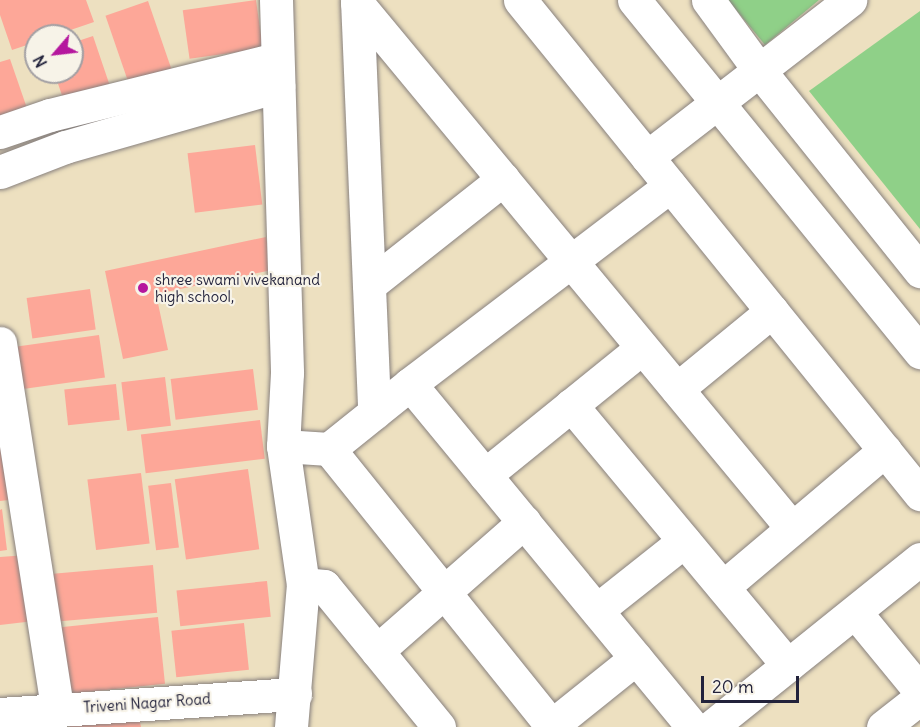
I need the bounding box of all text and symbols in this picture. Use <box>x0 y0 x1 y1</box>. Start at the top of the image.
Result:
north arrow <box>24 24 84 84</box>
text: N <box>28 52 51 71</box>
place label: shree swami vivekanand high school, <box>155 270 320 305</box>
marker: shree swami vivekanand high school, <box>136 281 150 295</box>
scale bar <box>704 664 802 702</box>
text: 20 m <box>712 675 754 698</box>
street label: Triveni Nagar Road <box>83 690 211 716</box>

